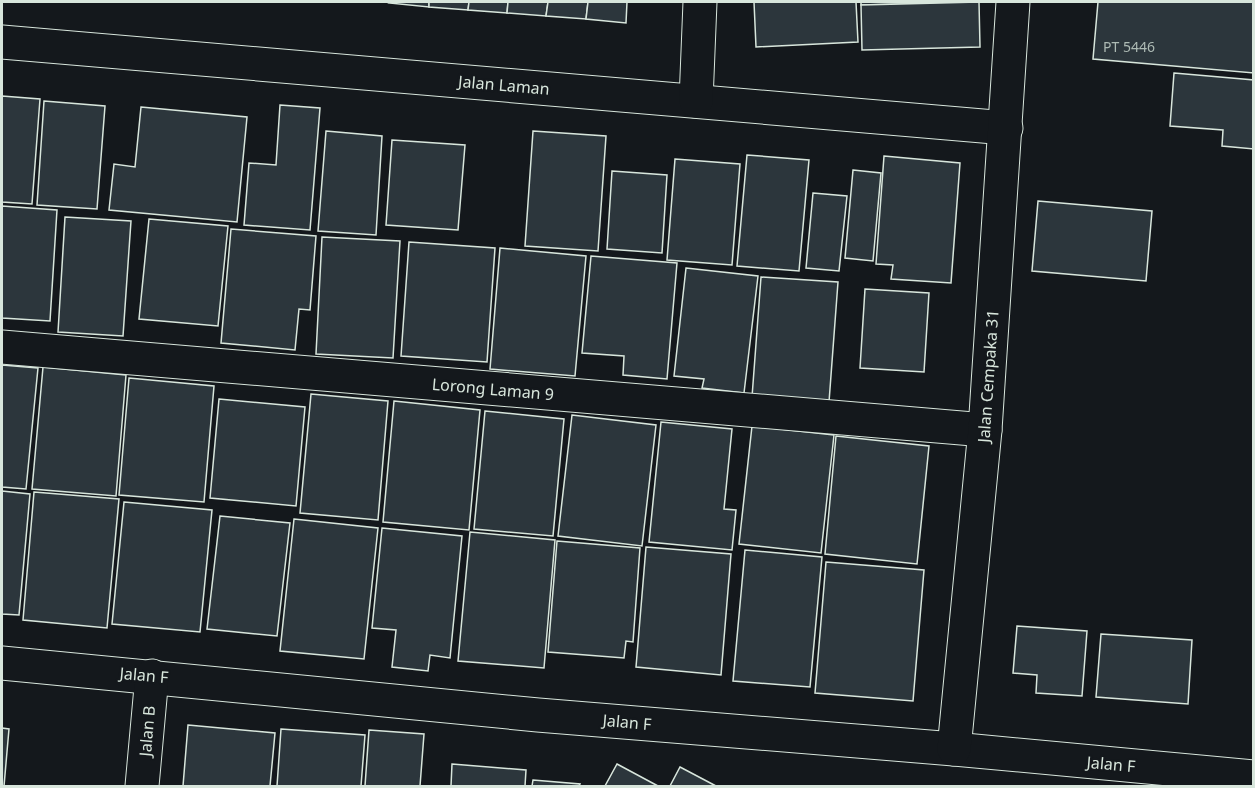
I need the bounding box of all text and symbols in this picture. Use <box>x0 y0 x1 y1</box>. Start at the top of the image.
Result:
house number: PT 5446 <box>1103 37 1155 56</box>
street label: Jalan Laman <box>455 70 551 100</box>
street label: Jalan Cempaka 31 <box>972 309 1004 445</box>
street label: Lorong Laman 9 <box>431 373 555 405</box>
street label: Jalan F <box>117 662 169 688</box>
street label: Jalan B <box>134 705 160 759</box>
street label: Jalan F <box>600 709 652 735</box>
street label: Jalan F <box>1084 751 1136 777</box>

